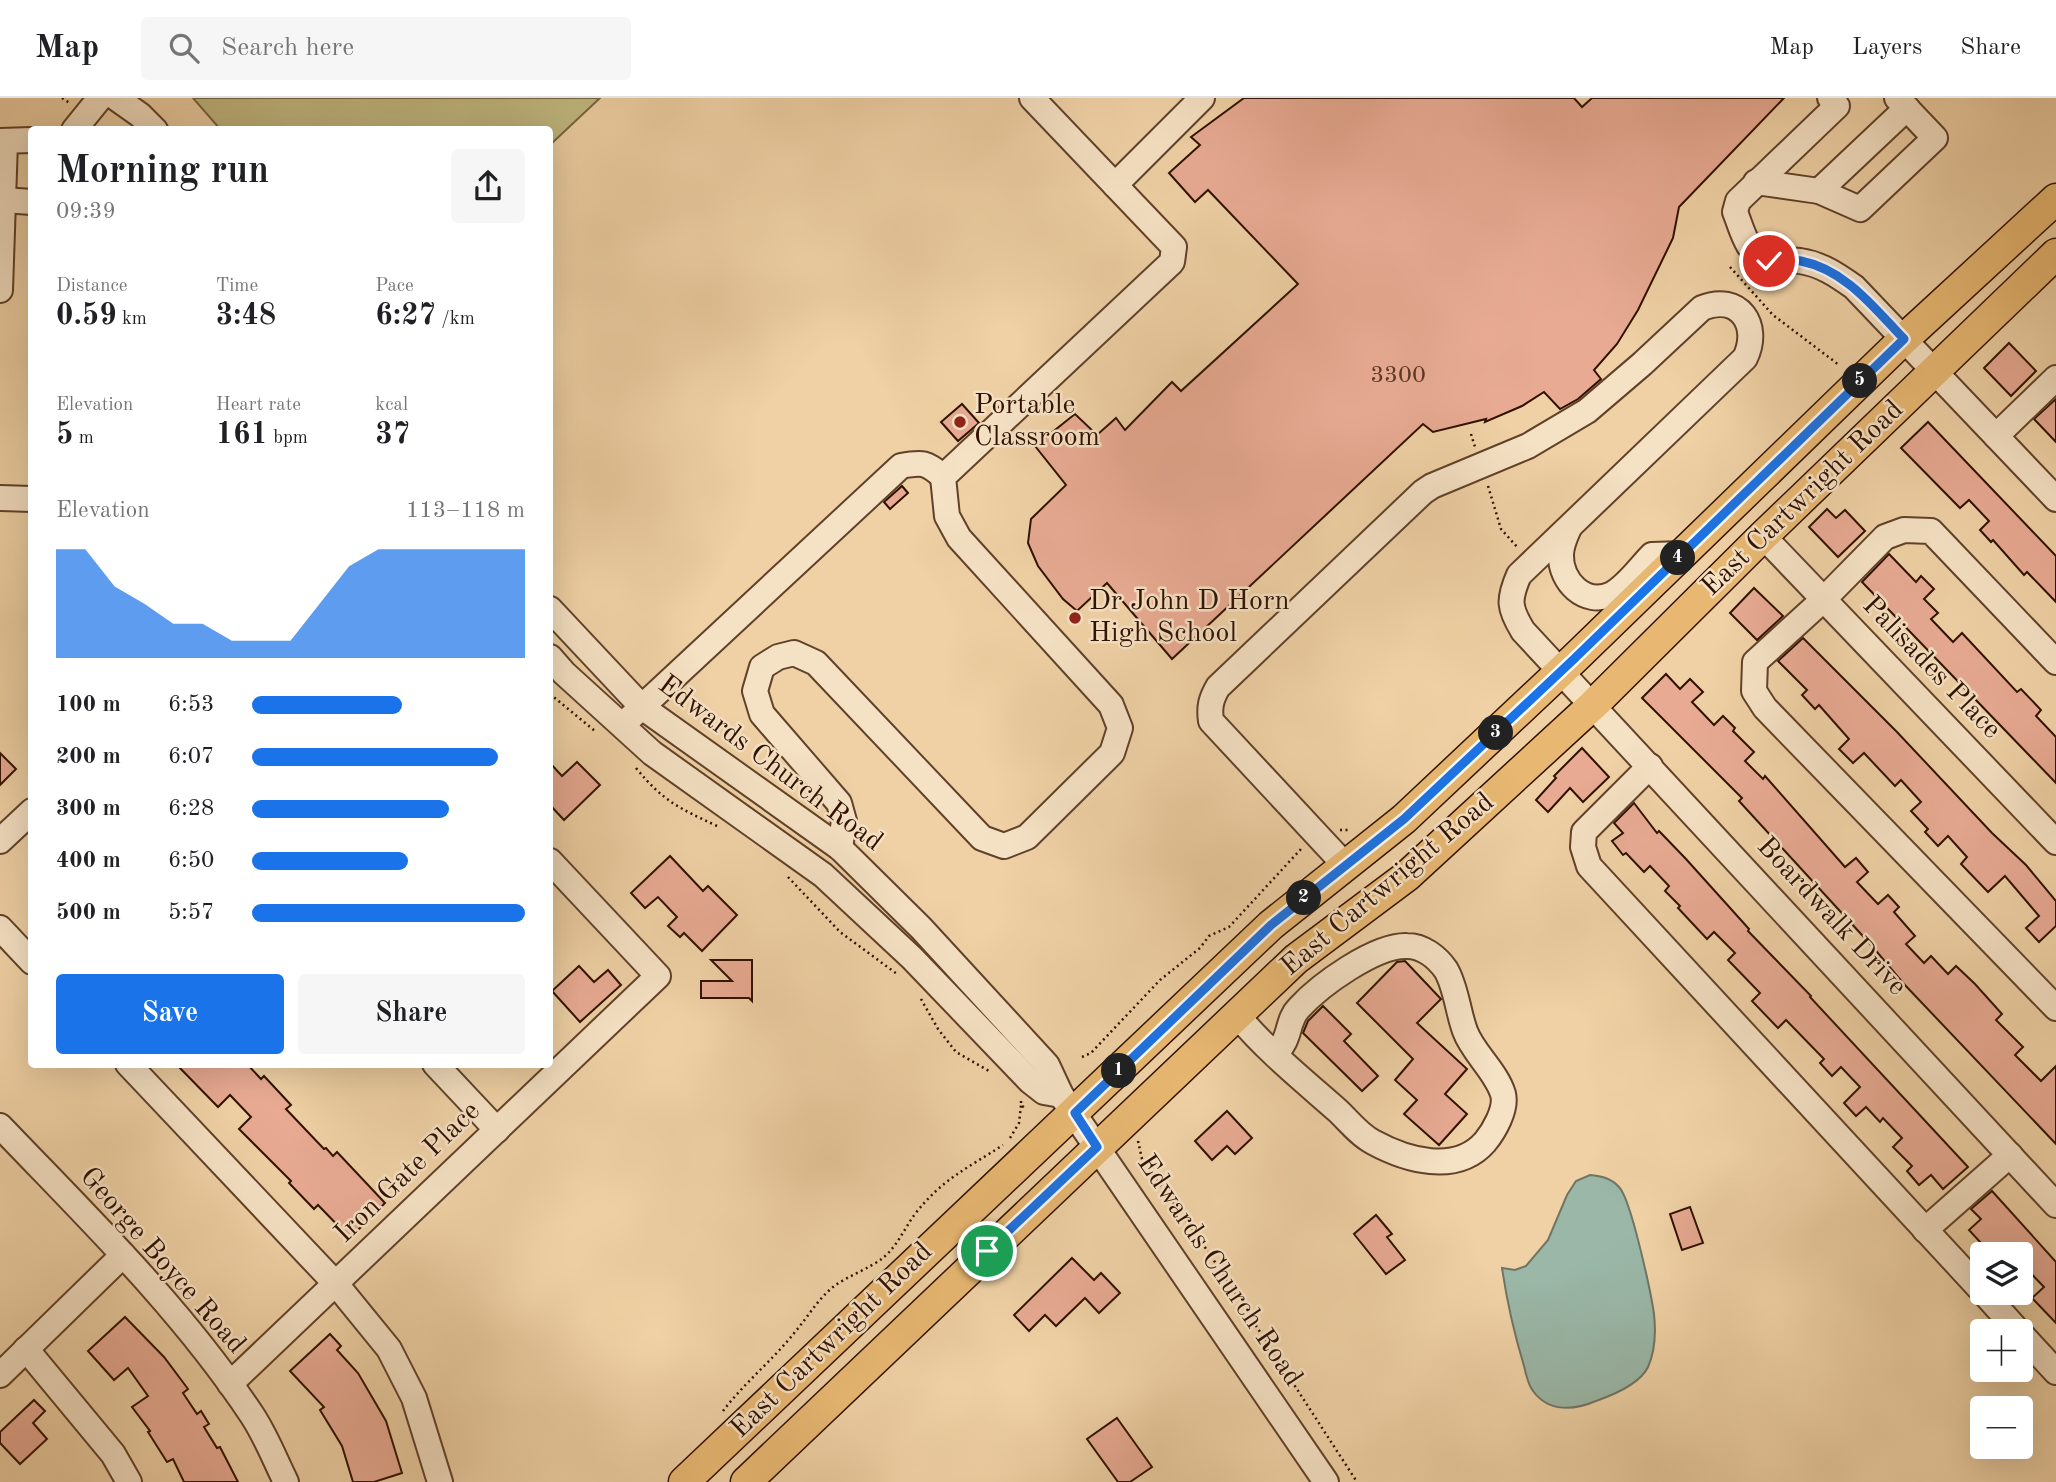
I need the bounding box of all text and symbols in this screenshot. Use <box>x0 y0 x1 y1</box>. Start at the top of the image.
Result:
search box <box>141 17 631 80</box>
icon: search <box>165 29 203 67</box>
text: Map <box>35 32 99 65</box>
text: Search here <box>221 35 354 61</box>
text: Map <box>1770 36 1814 60</box>
text: Layers <box>1852 36 1922 60</box>
text: Share <box>1960 36 2021 60</box>
button: share <box>451 149 525 223</box>
text: Morning run <box>56 153 269 191</box>
text: 09:39 <box>56 200 116 223</box>
pin <box>1739 231 1799 291</box>
icon: check <box>1750 242 1788 280</box>
text: Distance <box>56 277 128 296</box>
text: Time <box>216 277 258 296</box>
text: Pace <box>375 277 414 296</box>
text: 0.59 <box>56 301 117 331</box>
text: 3:48 <box>216 301 276 331</box>
text: 6:27 <box>375 301 436 331</box>
text: km <box>117 310 147 329</box>
text: /km <box>436 310 475 329</box>
house number: 3300 <box>1370 364 1426 388</box>
pin: 5 <box>1842 364 1878 398</box>
text: 5 <box>1854 371 1865 390</box>
place label: Portable Classroom <box>974 392 1100 452</box>
text: Elevation <box>56 396 133 415</box>
text: Heart rate <box>216 396 301 415</box>
text: kcal <box>375 396 408 415</box>
street label: East Cartwright Road <box>1697 396 1909 602</box>
marker: Portable Classroom <box>952 414 968 430</box>
text: 5 <box>56 420 73 450</box>
text: 161 <box>216 420 268 450</box>
text: 37 <box>375 420 410 450</box>
text: m <box>73 429 94 448</box>
text: bpm <box>268 429 308 448</box>
text: Elevation <box>56 499 150 522</box>
text: 113–118 m <box>406 499 525 522</box>
pin: 4 <box>1660 540 1696 575</box>
text: 4 <box>1672 548 1683 567</box>
place label: Dr John D Horn High School <box>1089 588 1290 648</box>
street label: Palisades Place <box>1856 591 2006 745</box>
marker: Dr John D Horn High School <box>1067 610 1083 626</box>
street label: Edwards Church Road <box>653 671 887 857</box>
text: 100 m <box>56 693 121 716</box>
text: 6:53 <box>168 693 214 716</box>
pin: 3 <box>1478 716 1514 750</box>
text: 3 <box>1490 723 1501 742</box>
text: 200 m <box>56 745 121 768</box>
text: 6:07 <box>168 745 214 768</box>
street label: East Cartwright Road <box>1276 788 1500 982</box>
text: 300 m <box>56 797 121 820</box>
text: 6:28 <box>168 797 214 820</box>
street label: Boardwalk Drive <box>1751 832 1911 1002</box>
text: 400 m <box>56 849 121 872</box>
text: 6:50 <box>168 849 214 872</box>
pin: 2 <box>1286 880 1322 916</box>
text: 2 <box>1298 888 1309 907</box>
text: 500 m <box>56 901 121 924</box>
text: 5:57 <box>168 901 214 924</box>
button: Save <box>56 974 284 1054</box>
button: Share <box>298 974 525 1054</box>
pin: 1 <box>1102 1054 1136 1088</box>
text: 1 <box>1113 1061 1124 1080</box>
street label: Iron Gate Place <box>330 1097 486 1249</box>
street label: Edwards Church Road <box>1131 1150 1307 1392</box>
street label: George Boyce Road <box>74 1163 250 1359</box>
pin <box>957 1221 1017 1281</box>
icon: arrive <box>968 1232 1006 1270</box>
street label: East Cartwright Road <box>726 1238 938 1444</box>
map controls <box>1970 1242 2033 1459</box>
button: layers <box>1970 1242 2033 1305</box>
button: + <box>1970 1319 2033 1382</box>
button: − <box>1970 1396 2033 1459</box>

